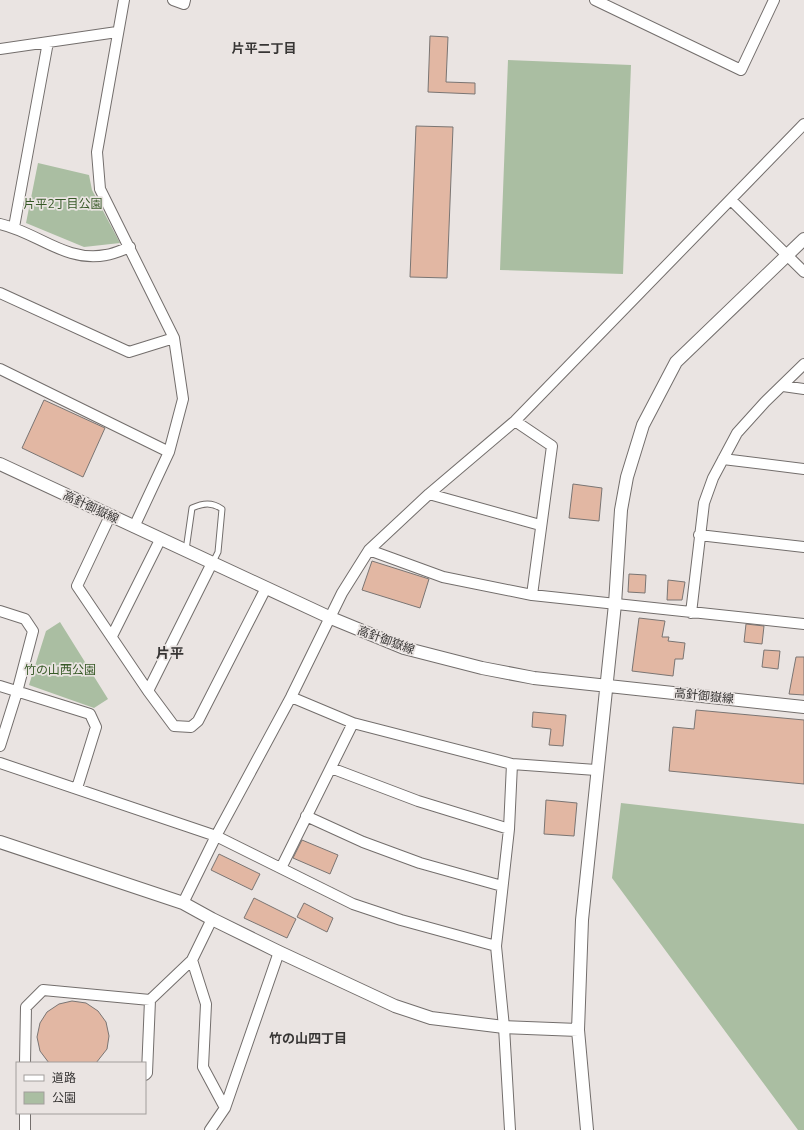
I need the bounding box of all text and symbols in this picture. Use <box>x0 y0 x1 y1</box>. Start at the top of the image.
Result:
district label: 片平二丁目 <box>231 40 297 58</box>
park label: 片平2丁目公園 <box>23 196 103 212</box>
street label: 高針御嶽線 <box>60 487 122 527</box>
street label: 高針御嶽線 <box>355 622 417 658</box>
district label: 片平 <box>156 644 184 663</box>
park label: 竹の山西公園 <box>24 662 96 678</box>
street label: 高針御嶽線 <box>673 685 735 707</box>
district label: 竹の山四丁目 <box>269 1030 347 1048</box>
legend <box>16 1062 146 1114</box>
text: 道路 <box>52 1070 76 1086</box>
text: 公園 <box>52 1090 76 1106</box>

